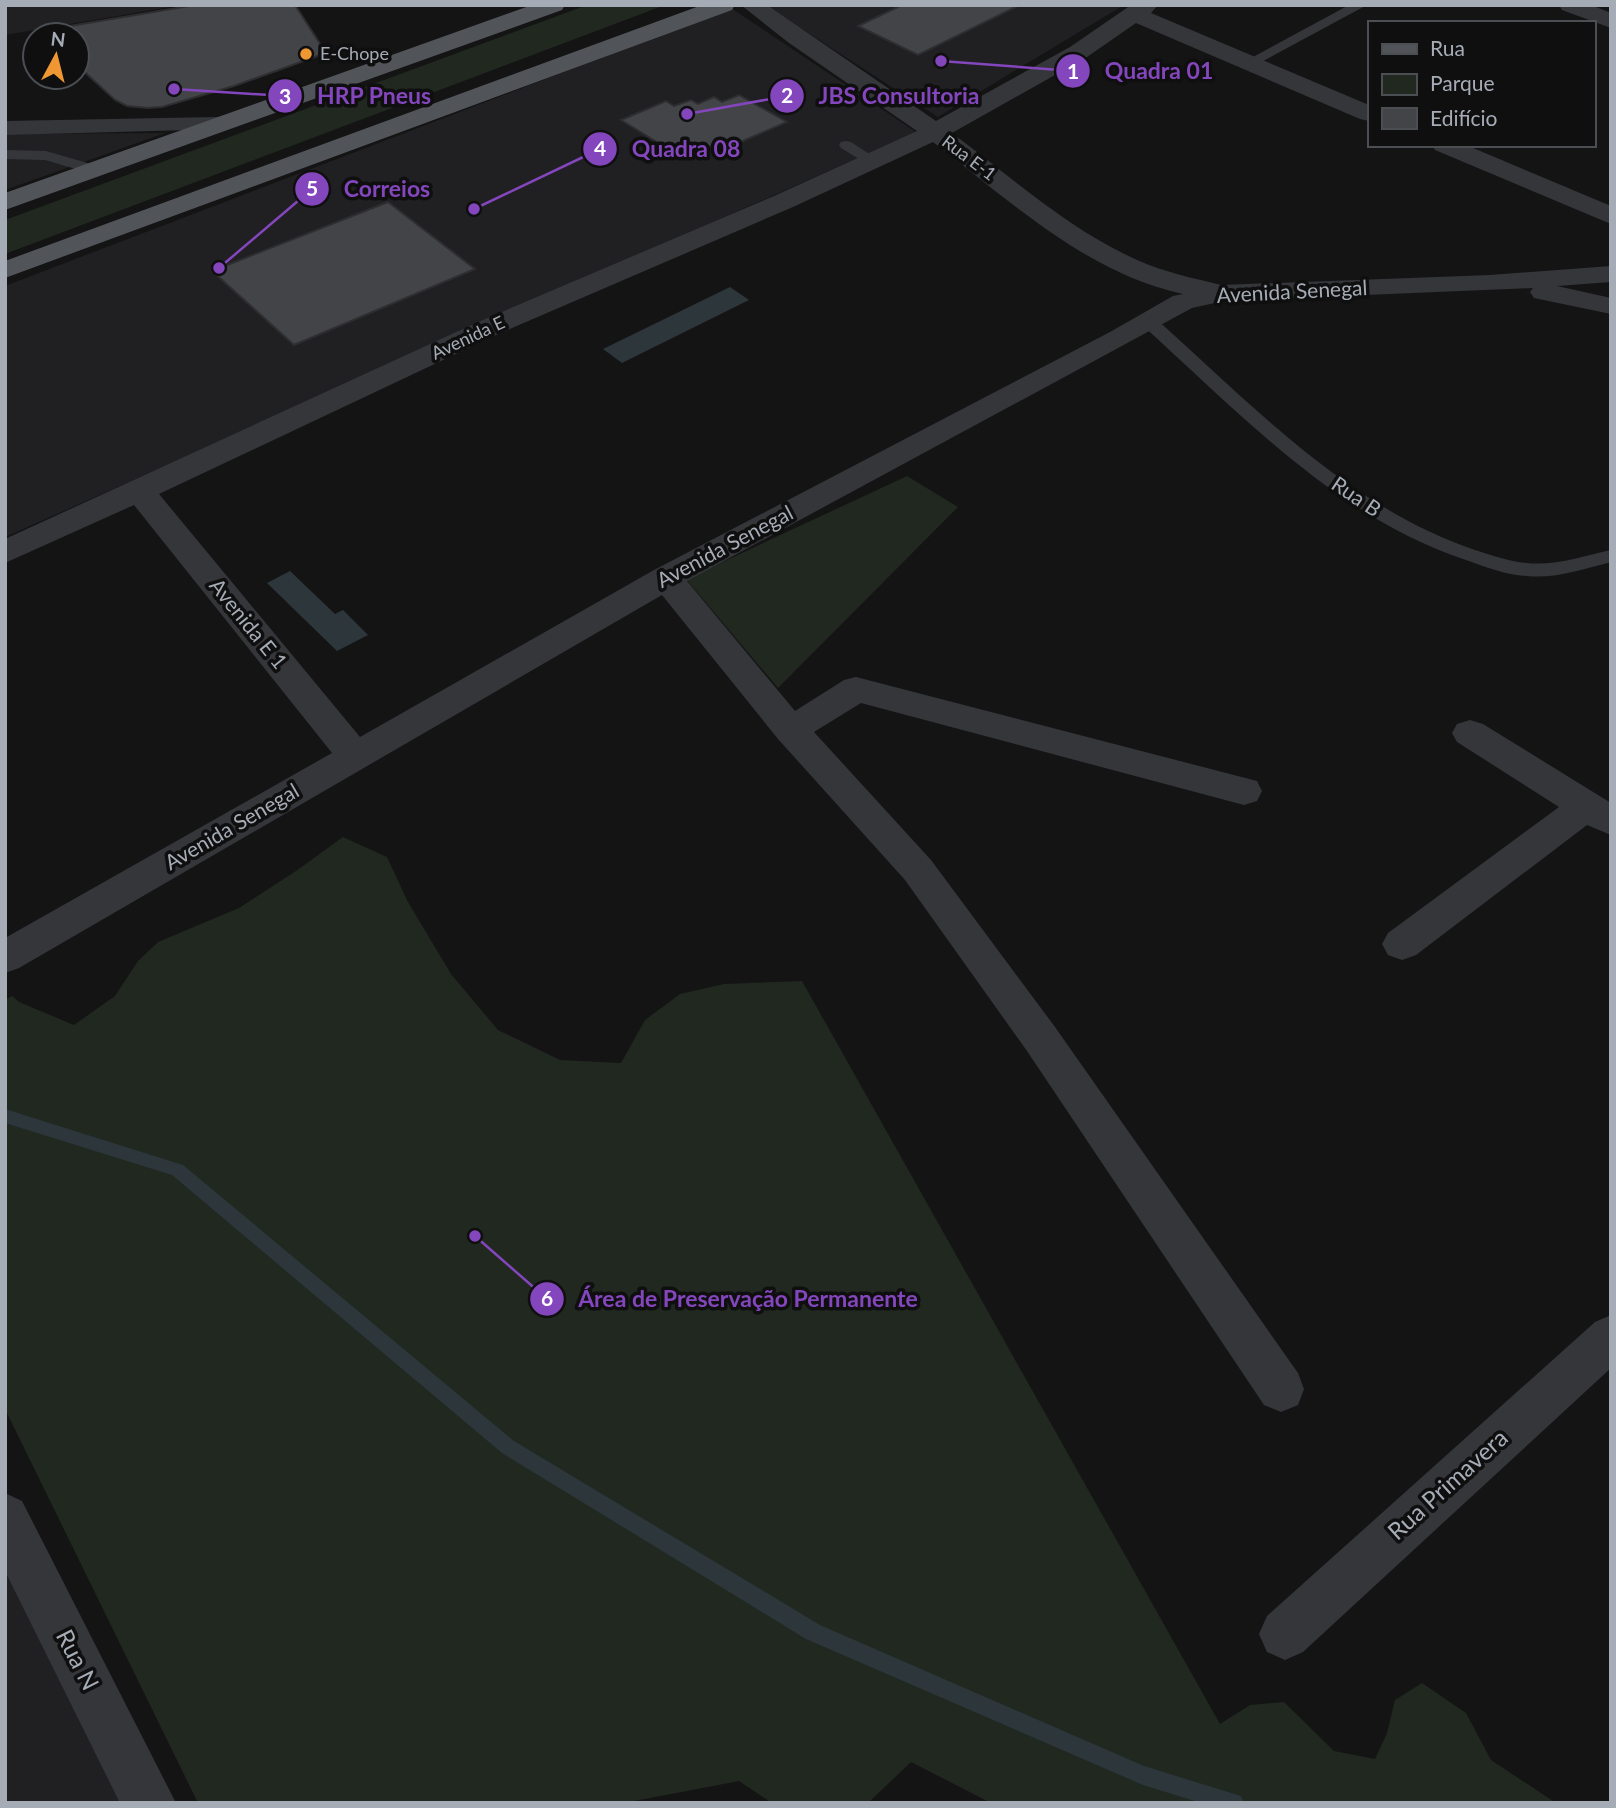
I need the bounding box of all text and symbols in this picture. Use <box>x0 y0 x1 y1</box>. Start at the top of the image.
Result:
north arrow <box>21 21 91 91</box>
legend <box>1368 21 1595 147</box>
text: N <box>49 26 67 51</box>
text: Rua <box>1430 35 1465 60</box>
place label: E-Chope <box>320 42 389 64</box>
marker: E-Chope <box>298 46 314 62</box>
callout: Quadra 01 <box>1055 49 1227 93</box>
text: Quadra 01 <box>1105 56 1213 84</box>
text: 1 <box>1067 58 1079 83</box>
text: Parque <box>1430 70 1495 95</box>
callout: HRP Pneus <box>268 74 446 118</box>
callout: JBS Consultoria <box>769 74 993 118</box>
text: HRP Pneus <box>317 81 431 109</box>
text: JBS Consultoria <box>819 81 979 109</box>
text: 2 <box>781 82 793 107</box>
text: 3 <box>279 83 291 108</box>
text: Edifício <box>1430 105 1498 130</box>
callout: Quadra 08 <box>582 127 754 171</box>
street label: Rua E-1 <box>938 130 1001 185</box>
text: Quadra 08 <box>632 134 740 162</box>
text: 4 <box>594 135 606 160</box>
callout: Correios <box>295 167 444 211</box>
text: Correios <box>344 174 430 202</box>
text: 5 <box>306 175 318 200</box>
street label: Avenida Senegal <box>1216 274 1368 307</box>
street label: Avenida E <box>427 311 508 364</box>
street label: Rua B <box>1328 470 1386 521</box>
street label: Avenida Senegal <box>652 499 797 592</box>
street label: Avenida E 1 <box>205 573 293 673</box>
street label: Avenida Senegal <box>160 777 303 874</box>
callout: Área de Preservação Permanente <box>529 1277 932 1321</box>
text: Área de Preservação Permanente <box>577 1284 918 1312</box>
text: 6 <box>541 1285 553 1310</box>
street label: Rua Primavera <box>1381 1422 1513 1545</box>
street label: Rua N <box>51 1624 106 1695</box>

